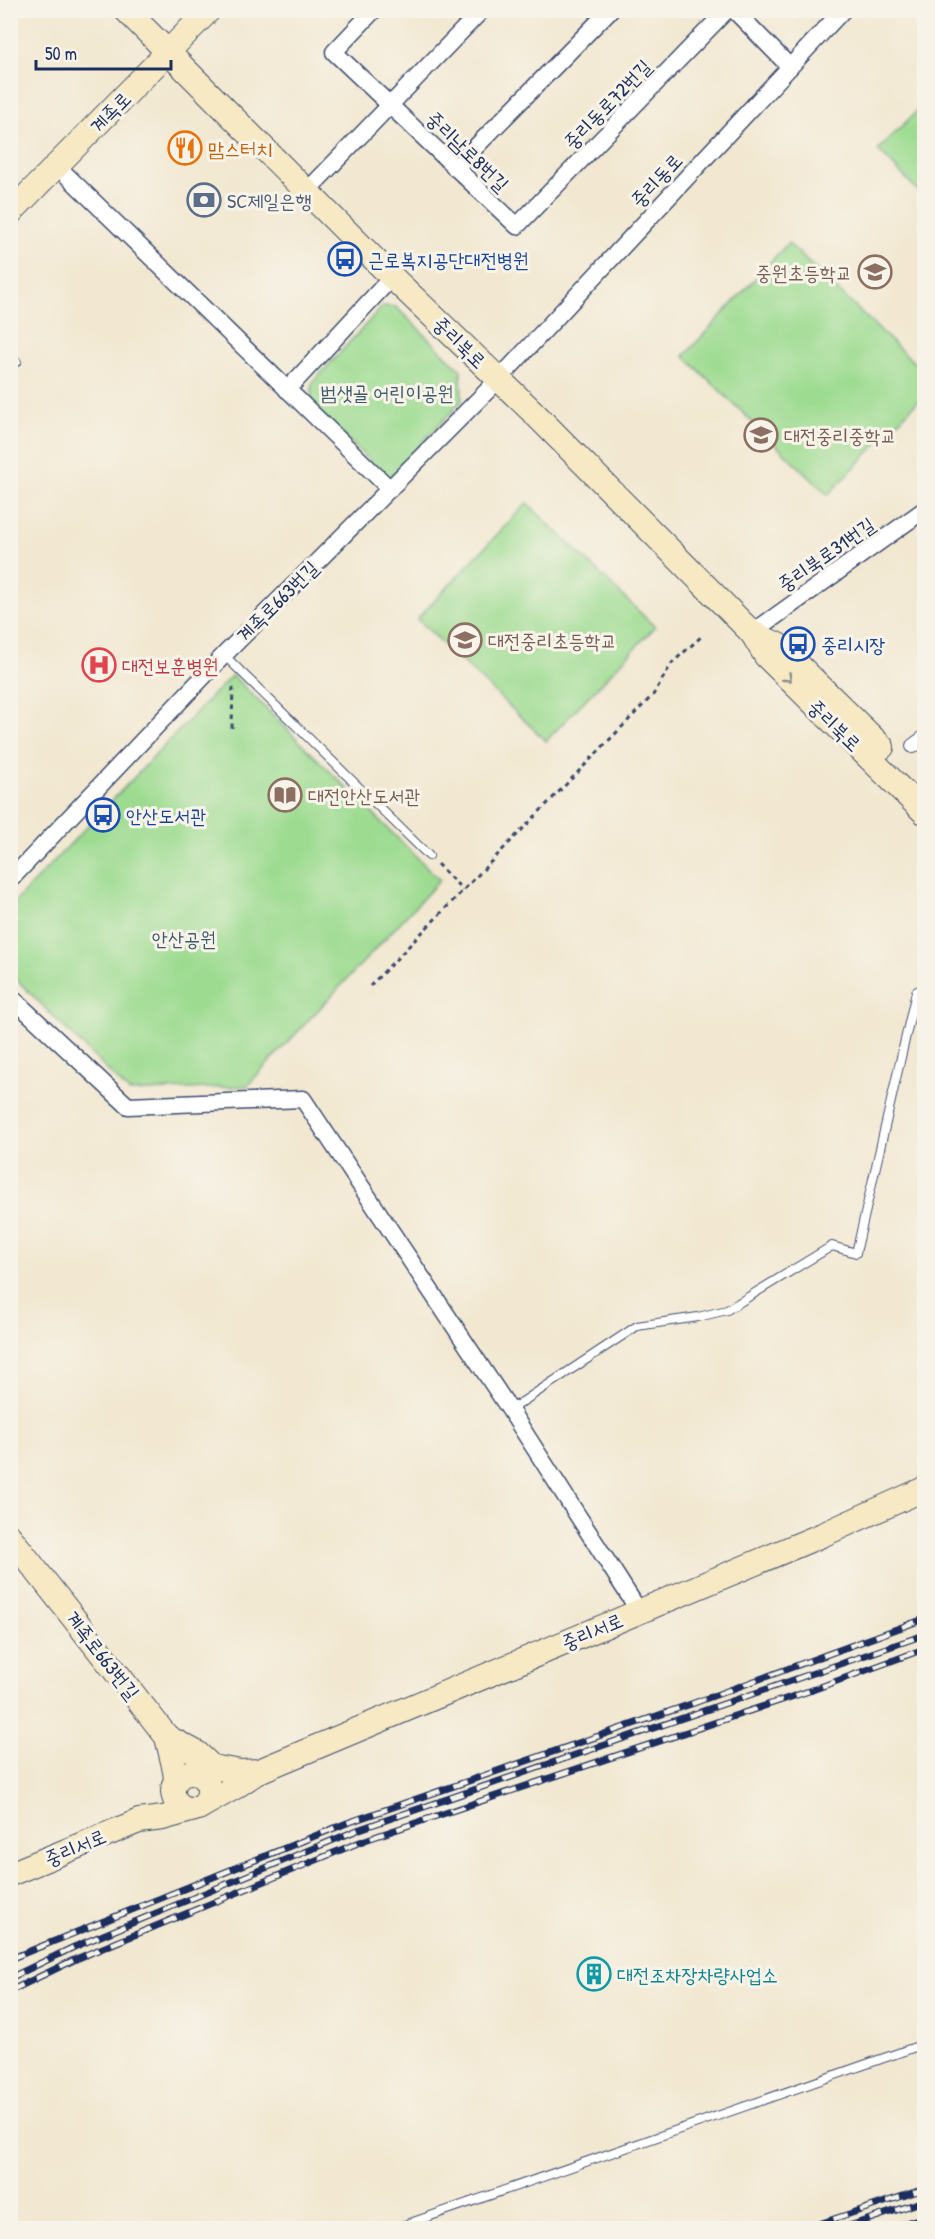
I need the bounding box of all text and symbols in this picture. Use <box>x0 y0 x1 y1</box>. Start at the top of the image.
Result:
scale bar <box>36 33 171 71</box>
text: 50 m <box>45 41 77 66</box>
street label: 중리동로72번길 <box>557 53 657 155</box>
street label: 계족로 <box>84 85 136 139</box>
street label: 중리남로8번길 <box>421 105 515 197</box>
restaurant icon: 맘스터치 <box>167 130 203 166</box>
place label: 맘스터치 <box>208 135 272 162</box>
street label: 중리동로 <box>624 147 688 213</box>
bank icon: SC제일은행 <box>186 182 222 218</box>
place label: SC제일은행 <box>227 187 312 214</box>
bus stop icon: 근로복지공단대전병원 <box>327 241 363 277</box>
place label: 근로복지공단대전병원 <box>368 246 529 273</box>
school or university icon: 중원초등학교 <box>857 254 893 290</box>
place label: 중원초등학교 <box>755 259 852 286</box>
street label: 중리북로 <box>427 310 493 374</box>
park label: 범샛골 어린이공원 <box>320 379 454 406</box>
school or university icon: 대전중리중학교 <box>743 417 779 453</box>
place label: 대전중리중학교 <box>784 422 897 449</box>
street label: 중리북로31번길 <box>772 511 880 597</box>
street label: 계족로663번길 <box>230 554 324 648</box>
school or university icon: 대전중리초등학교 <box>447 622 483 658</box>
bus stop icon: 중리시장 <box>780 626 816 662</box>
place label: 대전중리초등학교 <box>488 627 617 654</box>
place label: 중리시장 <box>821 631 885 658</box>
hospital icon: 대전보훈병원 <box>81 647 117 683</box>
place label: 대전보훈병원 <box>122 652 219 679</box>
one-way arrow <box>781 671 792 682</box>
street label: 중리북로 <box>802 693 868 757</box>
library icon: 대전안산도서관 <box>267 777 303 813</box>
place label: 대전안산도서관 <box>308 782 421 809</box>
bus stop icon: 안산도서관 <box>85 797 121 833</box>
place label: 안산도서관 <box>126 802 206 829</box>
park label: 안산공원 <box>152 925 216 952</box>
street label: 계족로663번길 <box>60 1605 146 1705</box>
street label: 중리서로 <box>557 1606 627 1656</box>
street label: 중리서로 <box>40 1822 110 1872</box>
building icon: 대전조차장차량사업소 <box>576 1956 612 1992</box>
place label: 대전조차장차량사업소 <box>617 1961 778 1988</box>

